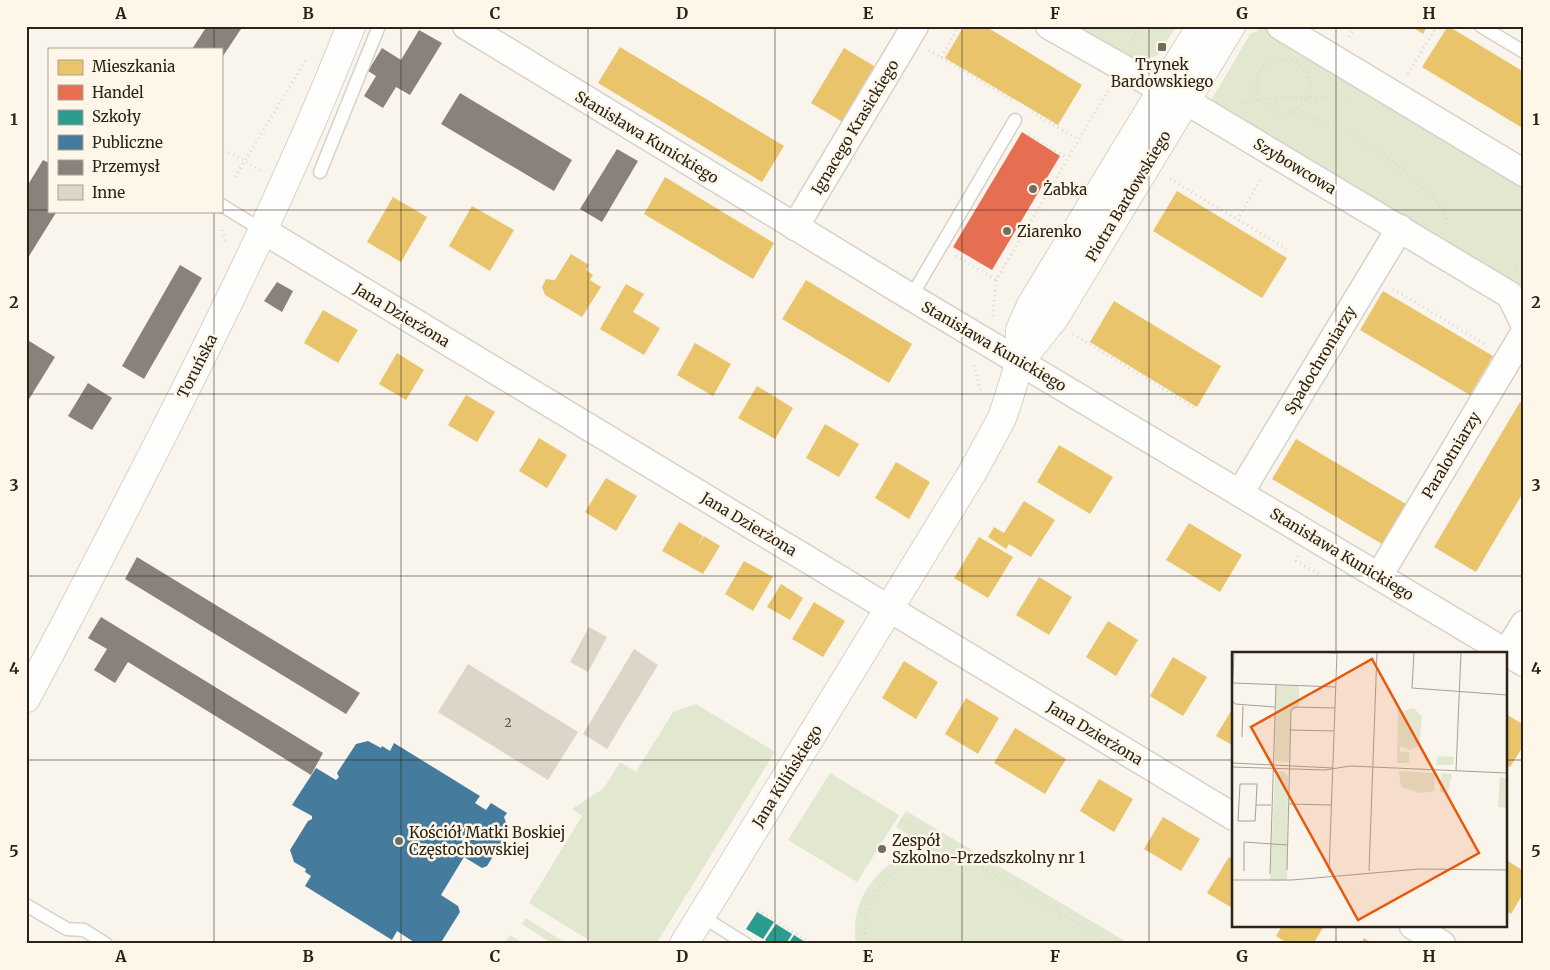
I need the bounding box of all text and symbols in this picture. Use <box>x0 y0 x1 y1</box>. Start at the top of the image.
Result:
text: A <box>114 3 127 23</box>
text: B <box>302 3 314 23</box>
text: C <box>490 3 500 23</box>
text: D <box>676 3 688 23</box>
text: E <box>863 3 874 23</box>
text: F <box>1050 3 1060 23</box>
text: G <box>1236 3 1248 23</box>
text: H <box>1422 3 1436 23</box>
marker: Trynek Bardowskiego <box>1156 41 1168 53</box>
legend <box>48 48 222 212</box>
place label: Trynek Bardowskiego <box>1111 55 1213 91</box>
street label: Ignacego Krasickiego <box>807 56 903 198</box>
text: Mieszkania <box>92 57 175 76</box>
text: Handel <box>92 83 144 102</box>
street label: Stanisława Kunickiego <box>572 87 722 188</box>
text: Szkoły <box>92 107 141 126</box>
text: 1 <box>10 109 18 129</box>
text: 1 <box>1532 109 1540 129</box>
street label: Piotra Bardowskiego <box>1081 127 1175 265</box>
text: Publiczne <box>92 133 163 152</box>
street label: Szybowcowa <box>1250 134 1340 198</box>
text: Przemysł <box>92 157 160 176</box>
place label: Żabka <box>1043 180 1087 199</box>
text: Inne <box>92 183 125 202</box>
marker: Żabka <box>1027 183 1039 195</box>
place label: Ziarenko <box>1017 222 1082 241</box>
marker: Ziarenko <box>1001 225 1013 237</box>
street label: Jana Dzierżona <box>350 278 453 351</box>
text: 2 <box>9 292 19 312</box>
text: 2 <box>1531 292 1541 312</box>
street label: Stanisława Kunickiego <box>918 297 1070 395</box>
street label: Spadochroniarzy <box>1280 302 1360 418</box>
street label: Toruńska <box>173 331 221 401</box>
street label: Paralotniarzy <box>1418 408 1485 502</box>
text: 3 <box>9 475 19 495</box>
text: 3 <box>1531 475 1541 495</box>
street label: Jana Dzierżona <box>697 487 800 560</box>
street label: Stanisława Kunickiego <box>1267 504 1417 605</box>
inset map <box>1232 652 1508 928</box>
text: 4 <box>9 658 19 678</box>
text: 4 <box>1531 658 1541 678</box>
street label: Jana Dzierżona <box>1043 696 1146 769</box>
house number: 2 <box>504 715 512 730</box>
street label: Jana Kilińskiego <box>747 721 826 831</box>
place label: Kościół Matki Boskiej Częstochowskiej <box>409 823 565 859</box>
place label: Zespół Szkolno-Przedszkolny nr 1 <box>892 831 1085 867</box>
marker: Kościół Matki Boskiej Częstochowskiej <box>393 835 405 847</box>
text: 5 <box>9 841 19 861</box>
text: 5 <box>1531 841 1541 861</box>
marker: Zespół Szkolno-Przedszkolny nr 1 <box>876 843 888 855</box>
text: A <box>114 946 127 966</box>
text: B <box>302 946 314 966</box>
text: C <box>490 946 500 966</box>
text: D <box>676 946 688 966</box>
text: E <box>863 946 874 966</box>
text: F <box>1050 946 1060 966</box>
text: G <box>1236 946 1248 966</box>
text: H <box>1422 946 1436 966</box>

